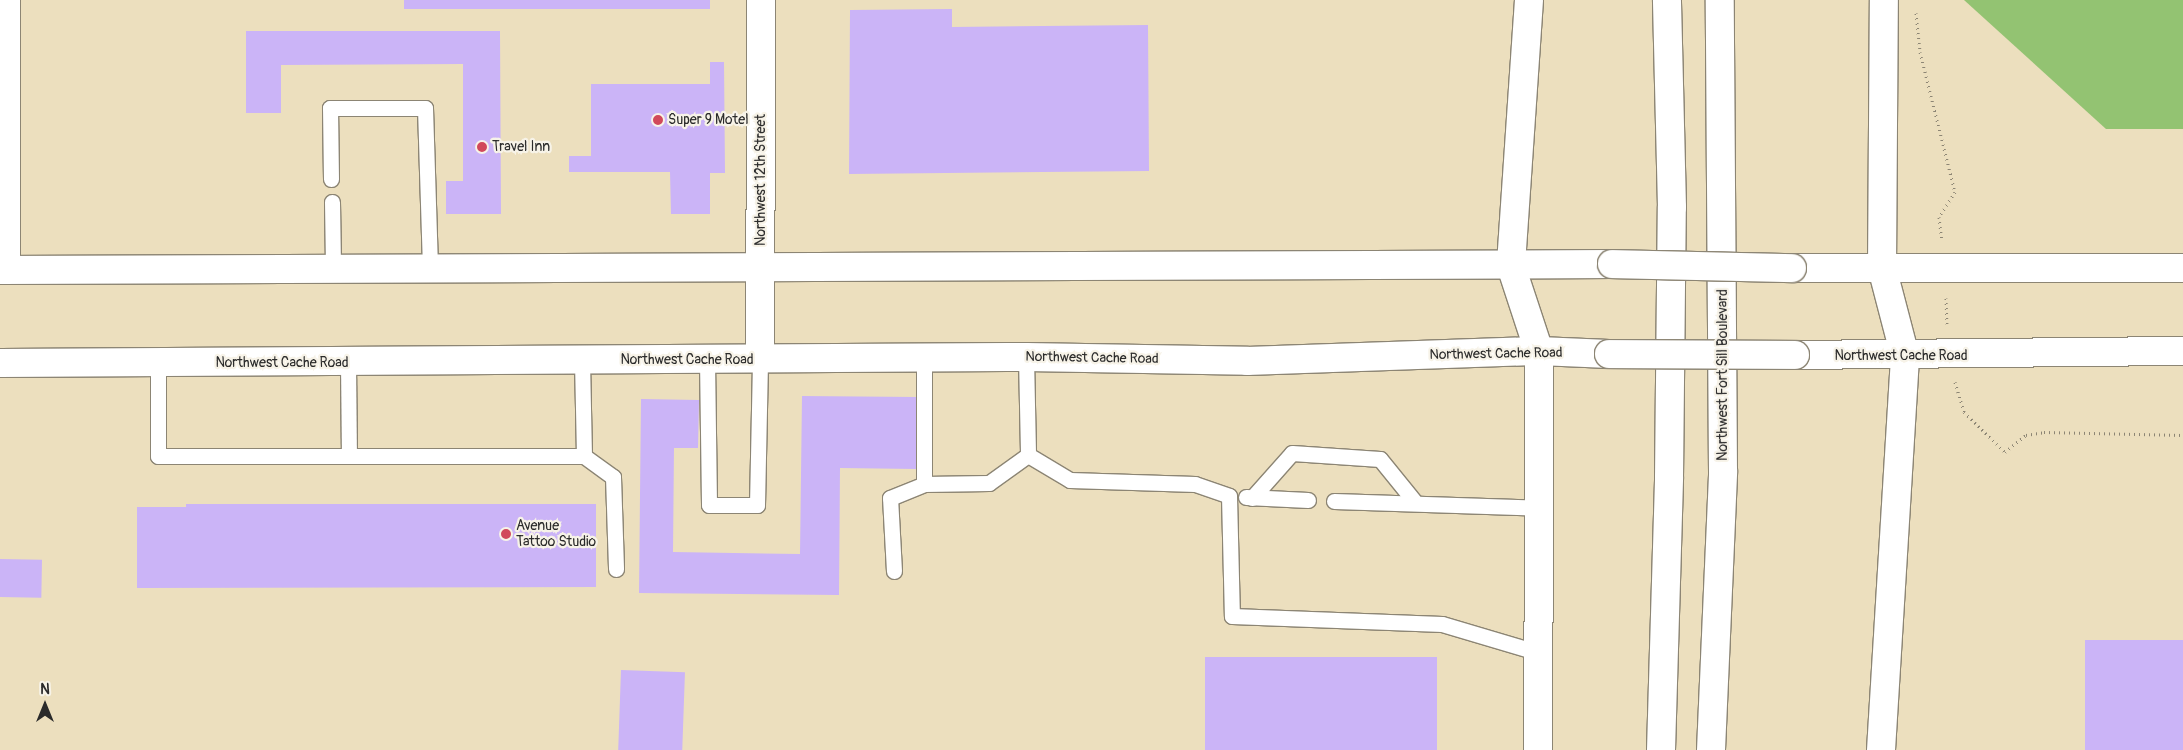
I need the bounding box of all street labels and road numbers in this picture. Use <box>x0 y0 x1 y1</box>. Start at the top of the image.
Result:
street label: Northwest 12th Street <box>753 114 769 246</box>
street label: Northwest Fort Sill Boulevard <box>1715 289 1731 461</box>
street label: Northwest Cache Road <box>1429 344 1563 364</box>
street label: Northwest Cache Road <box>1025 348 1159 368</box>
street label: Northwest Cache Road <box>1834 348 1968 364</box>
street label: Northwest Cache Road <box>620 352 754 368</box>
street label: Northwest Cache Road <box>215 355 349 371</box>

